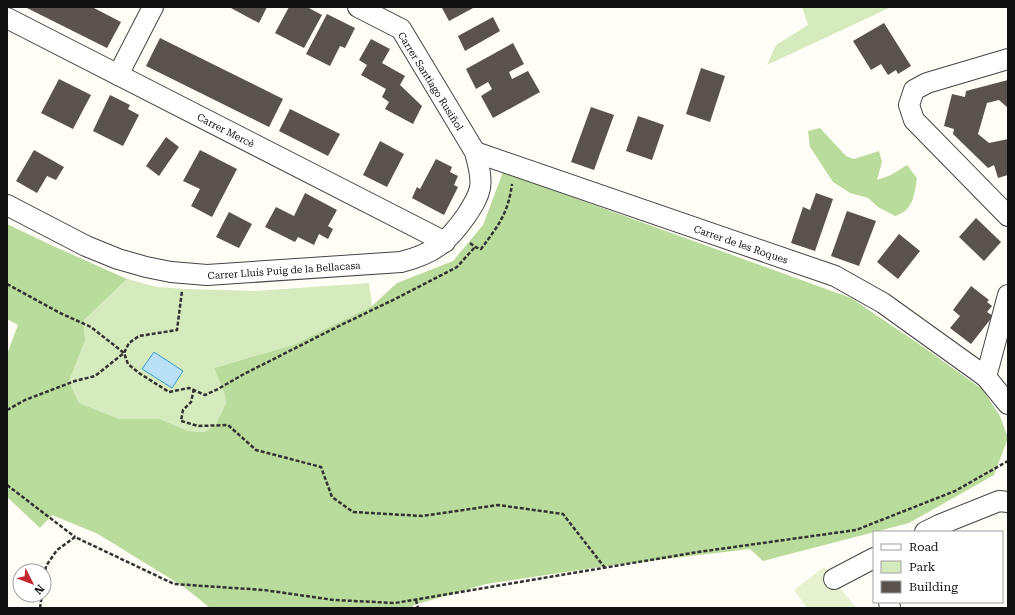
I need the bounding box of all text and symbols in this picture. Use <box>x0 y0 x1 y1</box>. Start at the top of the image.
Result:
street label: Carrer Santiago Rusiñol <box>396 30 465 133</box>
street label: Carrer Mercè <box>195 111 257 150</box>
street label: Carrer de les Roques <box>692 223 790 266</box>
street label: Carrer Lluís Puig de la Bellacasa <box>207 260 361 281</box>
legend <box>873 531 1003 603</box>
text: Road <box>909 540 939 554</box>
text: Park <box>909 560 936 574</box>
north arrow <box>12 563 52 603</box>
text: Building <box>909 580 958 594</box>
text: N <box>31 582 47 597</box>

